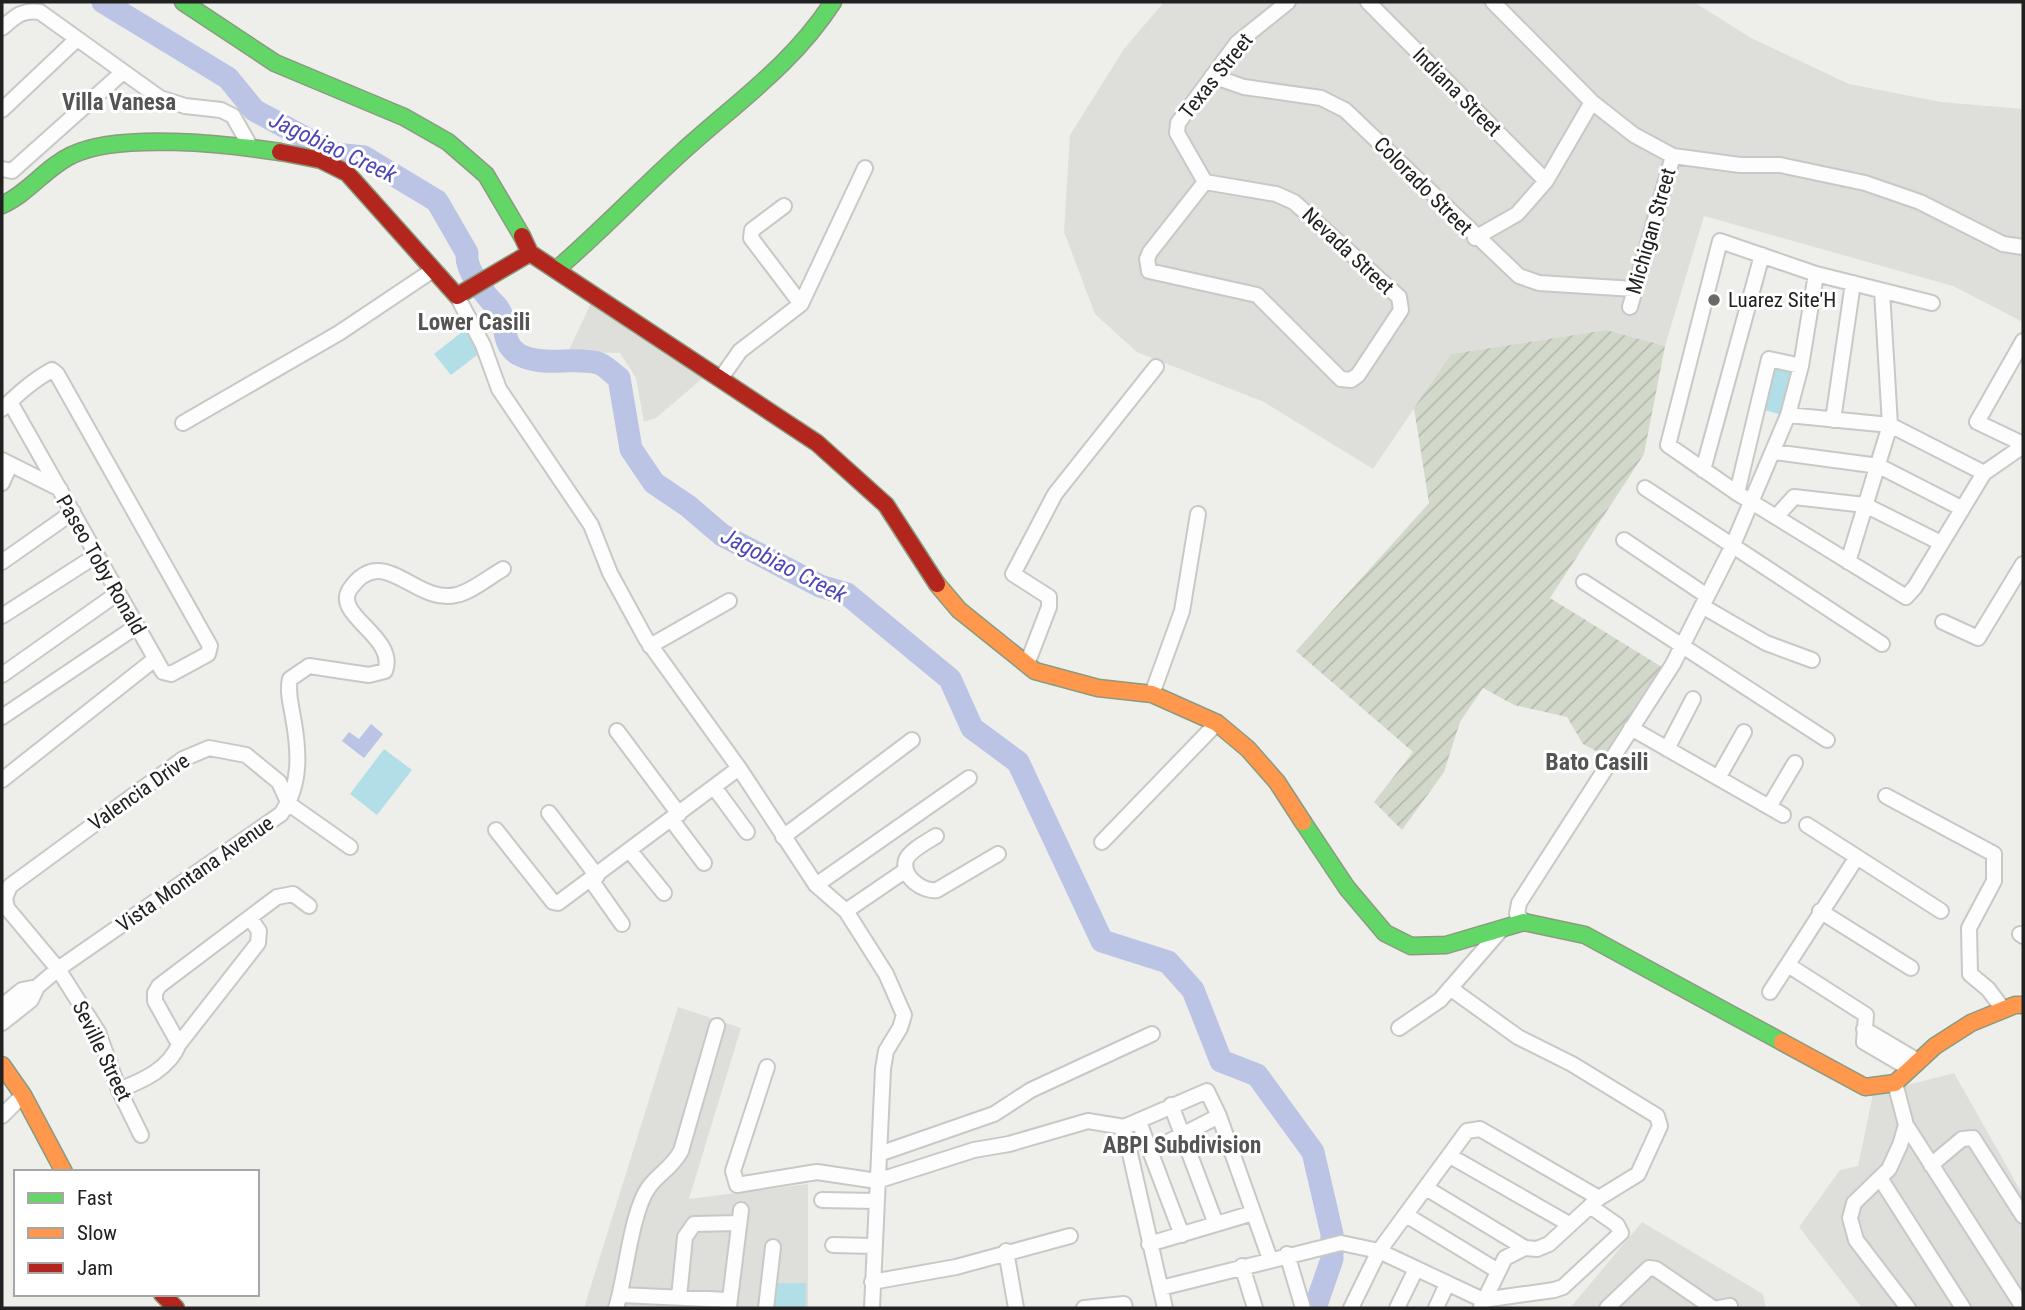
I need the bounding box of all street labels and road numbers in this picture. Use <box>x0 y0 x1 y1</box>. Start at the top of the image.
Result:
street label: Texas Street <box>1174 29 1258 123</box>
street label: Indiana Street <box>1408 43 1506 141</box>
street label: Colorado Street <box>1369 132 1477 240</box>
street label: Michigan Street <box>1622 165 1680 297</box>
street label: Nevada Street <box>1297 203 1399 299</box>
street label: Paseo Toby Ronald <box>51 491 151 639</box>
street label: Valencia Drive <box>84 748 194 836</box>
street label: Vista Montana Avenue <box>112 811 278 937</box>
street label: Seville Street <box>68 997 136 1105</box>

